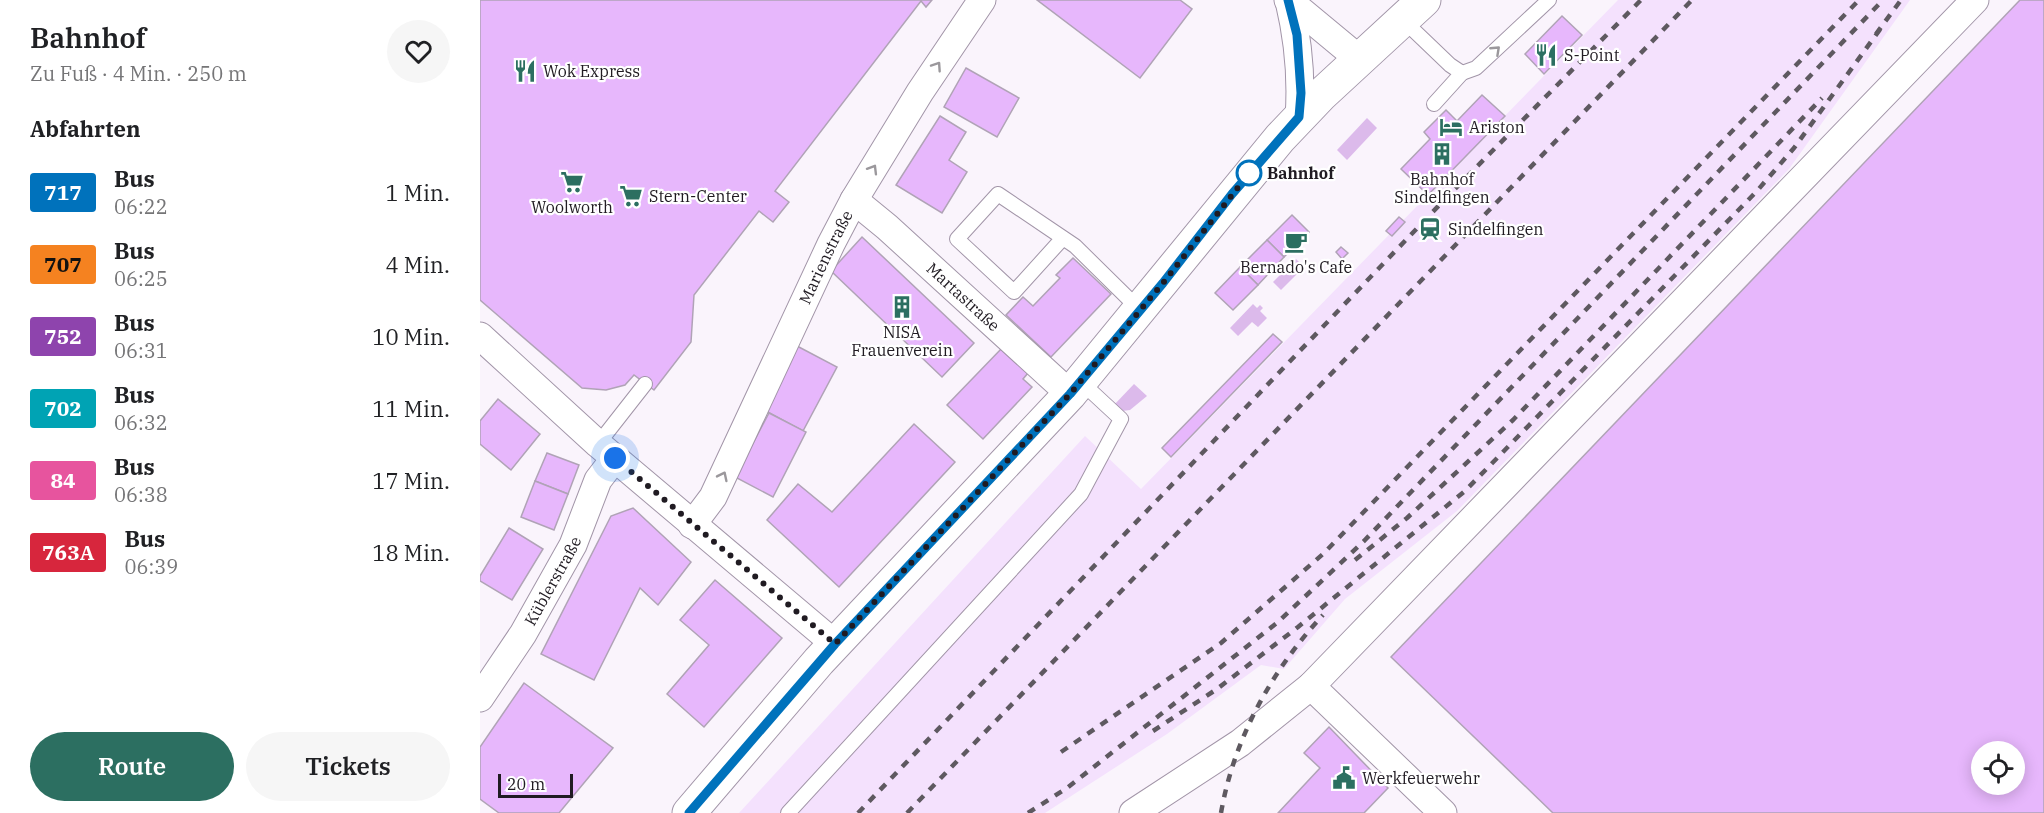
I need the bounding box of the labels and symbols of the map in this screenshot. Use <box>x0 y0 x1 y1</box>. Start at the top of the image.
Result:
restaurant icon: S-Point <box>1533 42 1559 68</box>
place label: S-Point <box>1564 45 1620 65</box>
one-way arrow <box>1488 46 1499 57</box>
restaurant icon: Wok Express <box>512 58 538 84</box>
place label: Wok Express <box>543 61 640 81</box>
one-way arrow <box>930 61 941 72</box>
hotel icon: Ariston <box>1438 114 1464 140</box>
place label: Ariston <box>1469 117 1525 137</box>
building icon: Bahnhof Sindelfingen <box>1429 141 1455 167</box>
marker: Bahnhof <box>1236 160 1262 186</box>
place label: Bahnhof <box>1267 163 1336 183</box>
one-way arrow <box>865 165 877 175</box>
supermarket icon: Woolworth <box>559 169 585 195</box>
place label: Bahnhof Sindelfingen <box>1394 169 1490 207</box>
supermarket icon: Stern-Center <box>618 183 644 209</box>
place label: Stern-Center <box>649 186 747 206</box>
place label: Woolworth <box>531 197 613 217</box>
street label: Marienstraße <box>794 207 857 307</box>
station icon: Sindelfingen <box>1417 216 1443 242</box>
place label: Sindelfingen <box>1448 219 1544 239</box>
cafe icon: Bernado's Cafe <box>1283 229 1309 255</box>
place label: Bernado's Cafe <box>1240 257 1352 277</box>
street label: Martastraße <box>922 258 1004 335</box>
building icon: NISA Frauenverein <box>889 294 915 320</box>
place label: NISA Frauenverein <box>851 322 953 360</box>
your location <box>600 443 630 473</box>
one-way arrow <box>716 472 727 483</box>
street label: Küblerstraße <box>520 534 585 629</box>
public building icon: Werkfeuerwehr <box>1331 765 1357 791</box>
place label: Werkfeuerwehr <box>1362 768 1480 788</box>
scale bar <box>498 771 573 798</box>

